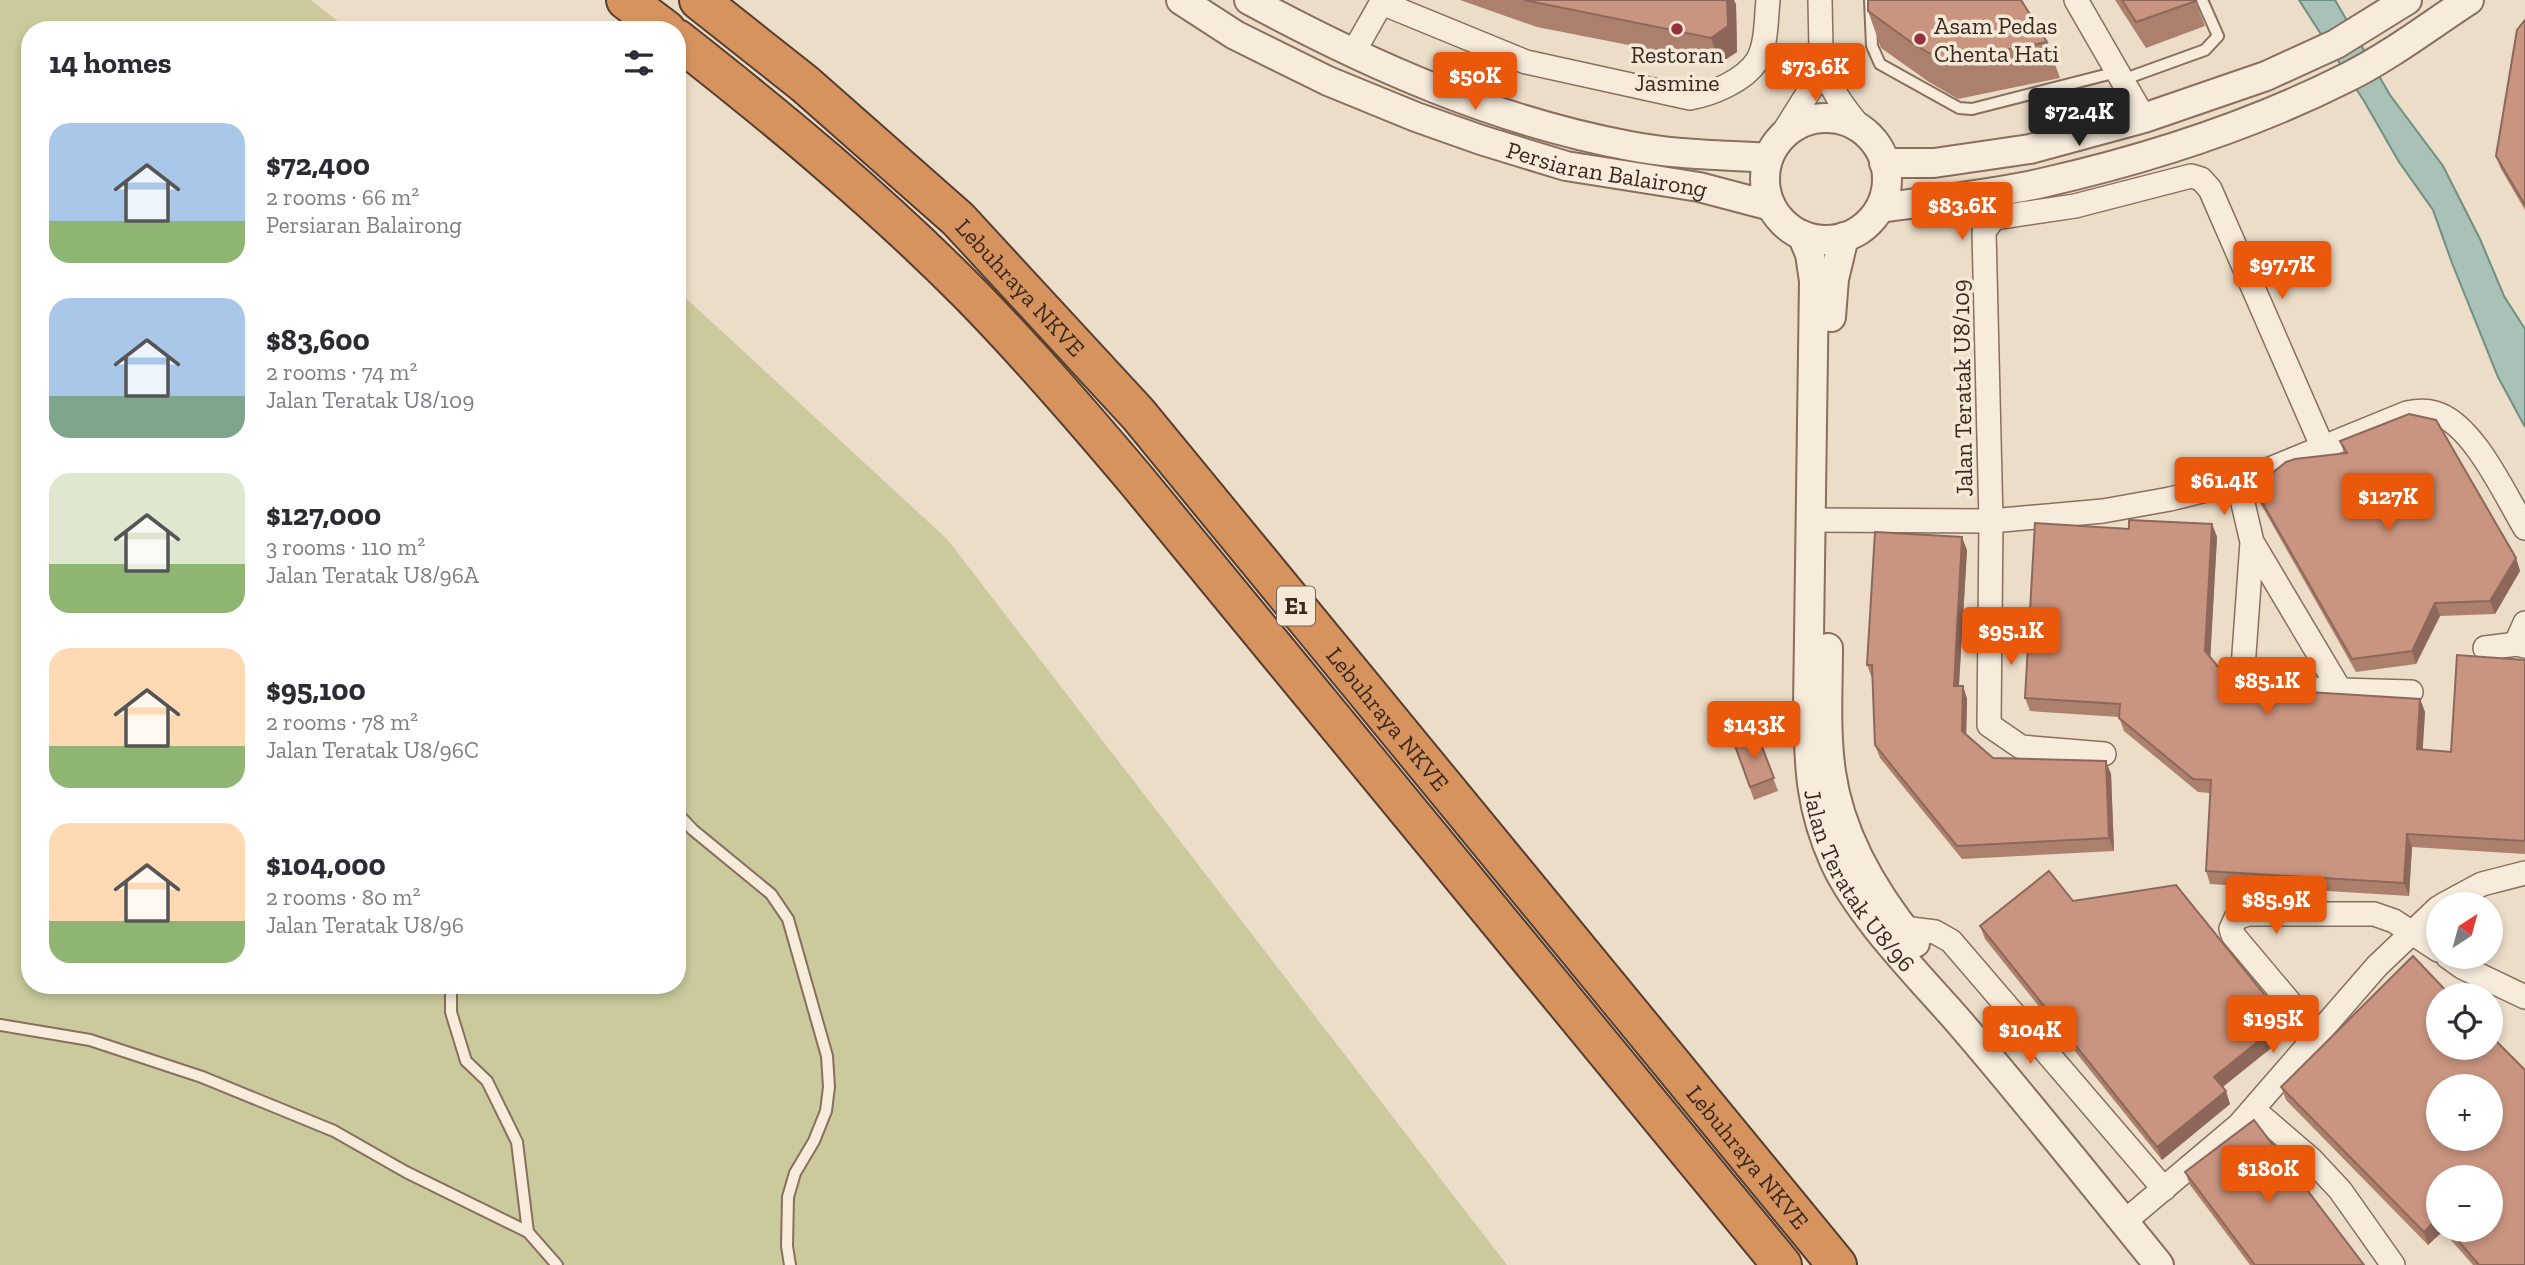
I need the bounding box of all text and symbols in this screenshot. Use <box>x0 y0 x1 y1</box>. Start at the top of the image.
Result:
place label: Asam Pedas Chenta Hati <box>1934 11 2059 68</box>
marker: Restoran Jasmine <box>1669 21 1685 37</box>
marker: Asam Pedas Chenta Hati <box>1912 31 1928 47</box>
place label: Restoran Jasmine <box>1631 40 1724 97</box>
pin: $73.6K <box>1758 43 1872 103</box>
icon: filters <box>620 44 658 82</box>
text: 14 homes <box>49 45 172 81</box>
pin: $50K <box>1434 52 1516 112</box>
text: $73.6K <box>1781 52 1849 80</box>
text: $50K <box>1449 61 1501 89</box>
pin: $72.4K <box>2022 88 2136 148</box>
text: $72.4K <box>2045 97 2113 125</box>
street label: Persiaran Balairong <box>1503 134 1711 203</box>
text: $72,400 <box>266 147 370 183</box>
icon: home <box>105 151 189 235</box>
pin: $83.6K <box>1905 182 2019 242</box>
text: 2 rooms · 66 m² <box>266 183 419 211</box>
text: $83.6K <box>1928 191 1996 219</box>
text: Persiaran Balairong <box>266 211 462 239</box>
street label: Lebuhraya NKVE <box>950 212 1092 362</box>
pin: $97.7K <box>2225 242 2339 301</box>
text: $97.7K <box>2249 250 2315 278</box>
street label: Jalan Teratak U8/109 <box>1946 279 1978 497</box>
text: $83,600 <box>266 322 370 358</box>
icon: home <box>105 326 189 410</box>
text: 2 rooms · 74 m² <box>266 358 417 386</box>
text: Jalan Teratak U8/109 <box>266 386 474 414</box>
pin: $61.4K <box>2167 458 2281 517</box>
text: $61.4K <box>2191 466 2257 494</box>
pin: $127K <box>2339 474 2437 533</box>
text: $127K <box>2358 482 2418 510</box>
text: $127,000 <box>266 497 381 533</box>
icon: home <box>105 501 189 585</box>
text: 3 rooms · 110 m² <box>266 533 425 561</box>
text: Jalan Teratak U8/96A <box>266 561 479 589</box>
road number: E1 <box>1277 586 1315 626</box>
pin: $95.1K <box>1954 608 2068 667</box>
text: $95.1K <box>1978 616 2044 644</box>
street label: Lebuhraya NKVE <box>1321 641 1456 796</box>
pin: $85.1K <box>2210 658 2324 717</box>
text: $85.1K <box>2234 666 2300 694</box>
text: $95,100 <box>266 672 366 708</box>
icon: home <box>105 676 189 760</box>
pin: $143K <box>1705 702 1803 761</box>
text: 2 rooms · 78 m² <box>266 708 418 736</box>
text: $143K <box>1723 710 1785 738</box>
text: Jalan Teratak U8/96C <box>266 736 479 764</box>
street label: Jalan Teratak U8/96 <box>1799 787 1922 977</box>
text: $104,000 <box>266 847 386 883</box>
icon: home <box>105 851 189 935</box>
pin: $85.9K <box>2219 876 2333 936</box>
text: 2 rooms · 80 m² <box>266 883 420 911</box>
text: $85.9K <box>2242 885 2310 913</box>
north arrow <box>2426 892 2502 970</box>
map controls <box>2426 892 2503 1242</box>
text: Jalan Teratak U8/96 <box>266 911 464 939</box>
button: locate <box>2426 983 2503 1060</box>
pin: $195K <box>2224 996 2322 1055</box>
text: $195K <box>2243 1004 2303 1032</box>
pin: $104K <box>1981 1006 2079 1066</box>
text: $104K <box>1999 1015 2061 1043</box>
button: + <box>2426 1074 2503 1151</box>
street label: Lebuhraya NKVE <box>1681 1079 1816 1235</box>
pin: $180K <box>2219 1146 2317 1205</box>
text: $180K <box>2237 1154 2299 1182</box>
button: − <box>2426 1165 2503 1242</box>

